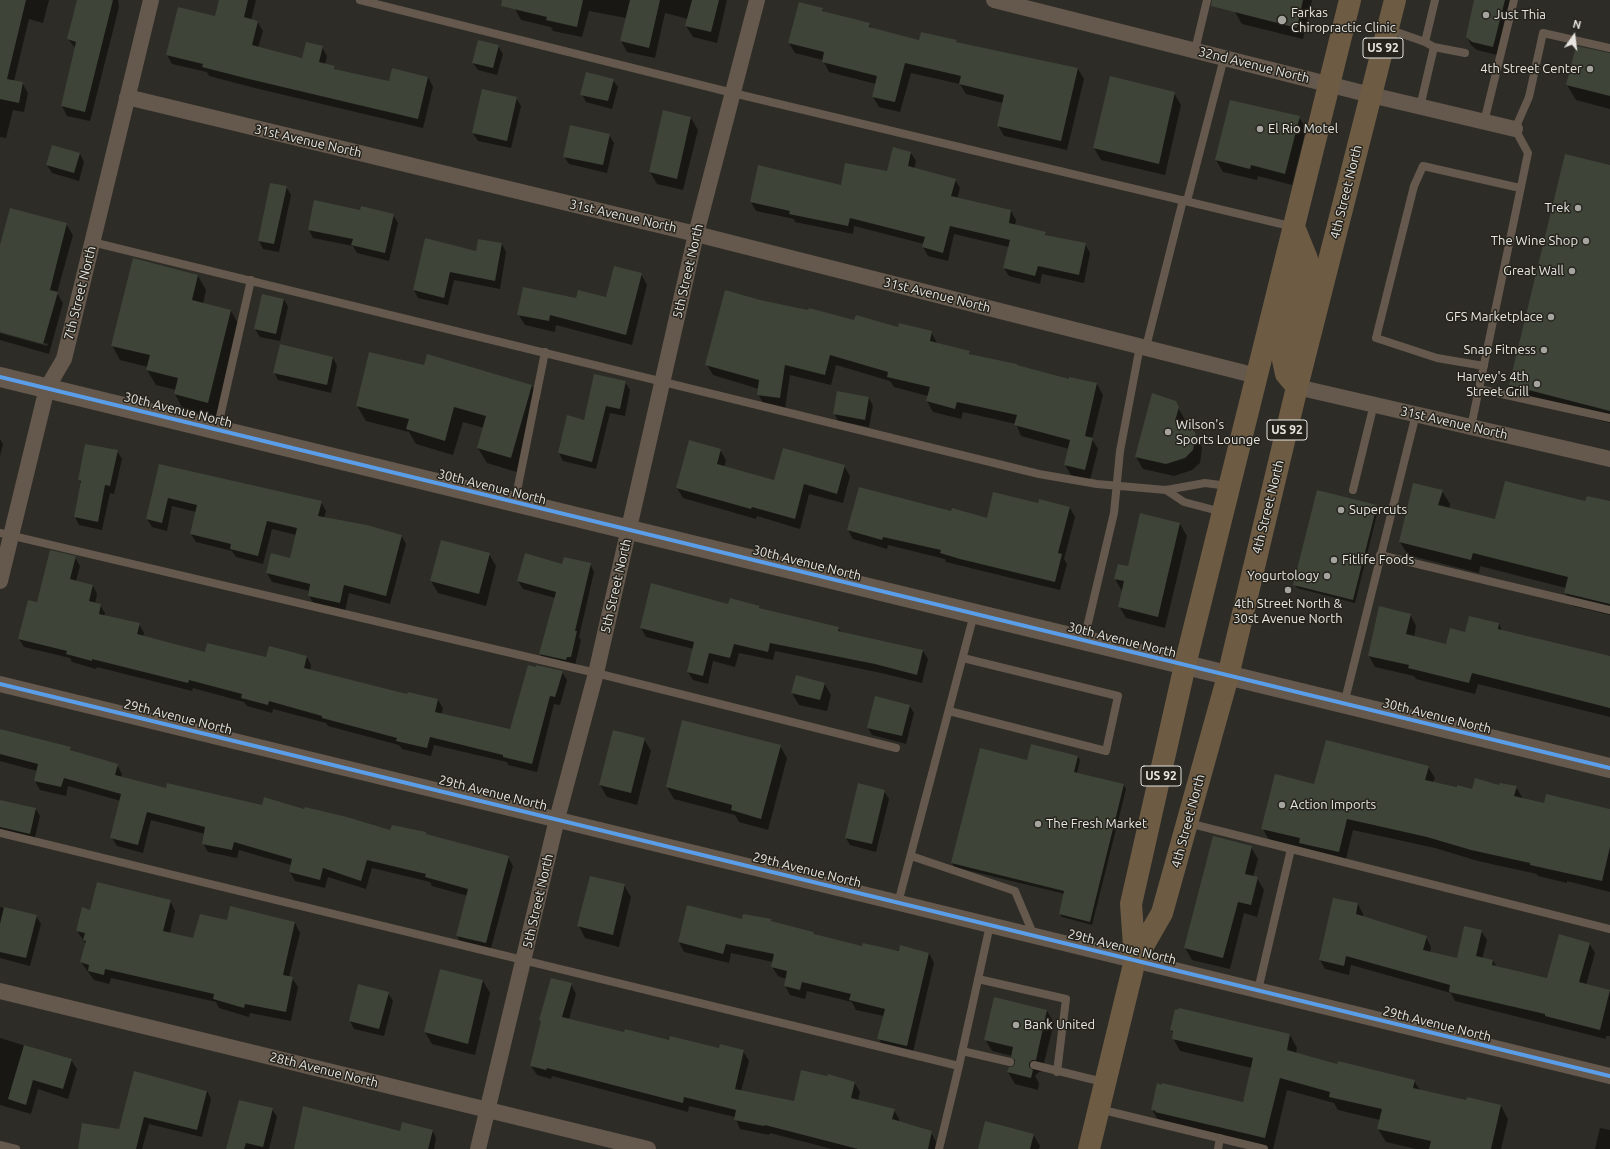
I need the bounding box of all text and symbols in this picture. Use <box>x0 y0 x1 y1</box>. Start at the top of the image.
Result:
place label: Farkas Chiropractic Clinic <box>1291 5 1396 36</box>
place label: Just Thia <box>1494 7 1546 23</box>
marker: Just Thia <box>1481 10 1491 20</box>
marker: Farkas Chiropractic Clinic <box>1276 14 1288 26</box>
north arrow <box>1554 16 1594 56</box>
text: N <box>1571 18 1582 31</box>
road number: US 92 <box>1363 38 1403 58</box>
street label: 32nd Avenue North <box>1197 44 1311 86</box>
place label: 4th Street Center <box>1480 61 1582 77</box>
marker: 4th Street Center <box>1585 64 1595 74</box>
street label: 31st Avenue North <box>253 121 363 161</box>
place label: El Rio Motel <box>1268 121 1338 137</box>
marker: El Rio Motel <box>1255 124 1265 134</box>
street label: 4th Street North <box>1327 143 1365 241</box>
street label: 31st Avenue North <box>568 196 678 236</box>
place label: Trek <box>1545 200 1570 216</box>
marker: Trek <box>1573 203 1583 213</box>
street label: 5th Street North <box>670 222 706 320</box>
place label: The Wine Shop <box>1491 233 1578 249</box>
marker: The Wine Shop <box>1581 236 1591 246</box>
street label: 7th Street North <box>61 244 99 342</box>
place label: Great Wall <box>1503 263 1564 279</box>
marker: Great Wall <box>1567 266 1577 276</box>
street label: 31st Avenue North <box>882 274 992 316</box>
place label: GFS Marketplace <box>1445 309 1543 325</box>
marker: GFS Marketplace <box>1546 312 1556 322</box>
place label: Snap Fitness <box>1464 342 1536 358</box>
marker: Snap Fitness <box>1539 345 1549 355</box>
place label: Harvey's 4th Street Grill <box>1457 369 1529 400</box>
marker: Harvey's 4th Street Grill <box>1532 379 1542 389</box>
street label: 30th Avenue North <box>122 389 234 431</box>
street label: 31st Avenue North <box>1399 403 1509 443</box>
place label: Wilson's Sports Lounge <box>1176 417 1260 448</box>
road number: US 92 <box>1267 420 1307 440</box>
marker: Wilson's Sports Lounge <box>1163 427 1173 437</box>
street label: 4th Street North <box>1249 458 1287 556</box>
street label: 30th Avenue North <box>436 466 548 508</box>
place label: Supercuts <box>1349 502 1407 518</box>
marker: Supercuts <box>1336 505 1346 515</box>
street label: 5th Street North <box>598 537 634 635</box>
street label: 30th Avenue North <box>751 542 863 584</box>
place label: Fitlife Foods <box>1342 552 1414 568</box>
marker: Fitlife Foods <box>1329 555 1339 565</box>
place label: Yogurtology <box>1247 568 1319 584</box>
marker: Yogurtology <box>1322 571 1332 581</box>
marker: 4th Street North & 30st Avenue North <box>1283 585 1293 595</box>
place label: 4th Street North & 30st Avenue North <box>1233 596 1343 627</box>
street label: 30th Avenue North <box>1066 619 1178 661</box>
street label: 30th Avenue North <box>1381 695 1493 737</box>
street label: 29th Avenue North <box>122 696 234 738</box>
road number: US 92 <box>1141 766 1181 786</box>
street label: 29th Avenue North <box>437 772 549 814</box>
street label: 4th Street North <box>1168 772 1208 870</box>
place label: Action Imports <box>1290 797 1376 813</box>
marker: Action Imports <box>1277 800 1287 810</box>
place label: The Fresh Market <box>1046 816 1147 832</box>
marker: The Fresh Market <box>1033 819 1043 829</box>
street label: 29th Avenue North <box>751 849 863 891</box>
street label: 5th Street North <box>520 852 556 950</box>
street label: 29th Avenue North <box>1066 926 1178 968</box>
street label: 29th Avenue North <box>1381 1003 1493 1045</box>
place label: Bank United <box>1024 1017 1095 1033</box>
marker: Bank United <box>1011 1020 1021 1030</box>
street label: 28th Avenue North <box>268 1049 380 1091</box>

